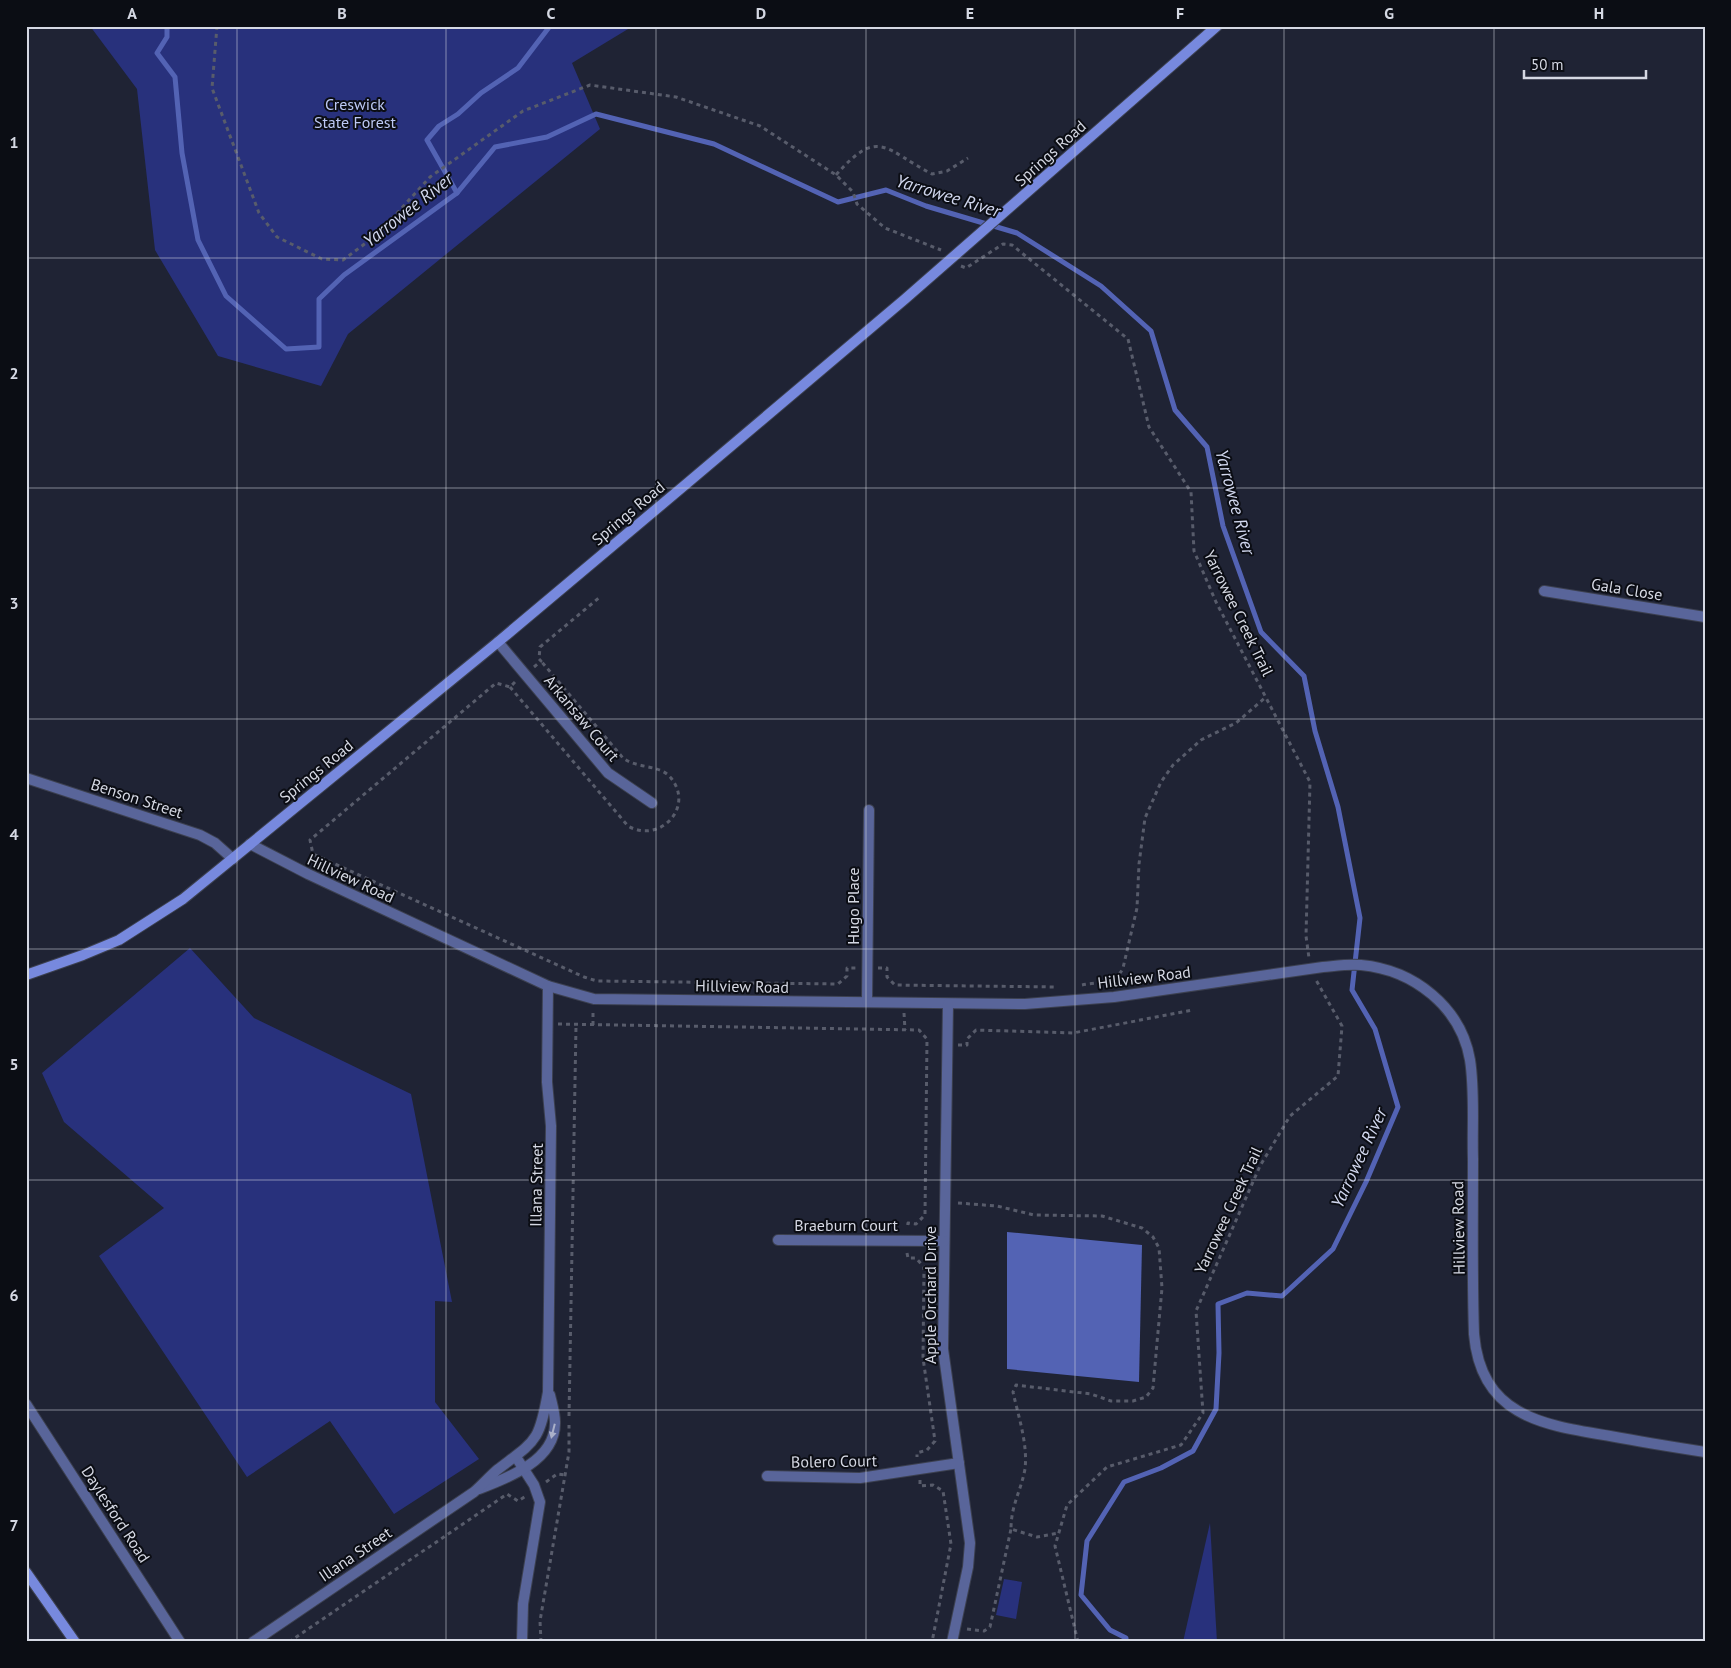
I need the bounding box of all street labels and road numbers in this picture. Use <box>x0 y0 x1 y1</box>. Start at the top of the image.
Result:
street label: Springs Road <box>1010 116 1090 190</box>
street label: Springs Road <box>587 477 669 549</box>
street label: Yarrowee Creek Trail <box>1200 547 1278 680</box>
street label: Gala Close <box>1590 574 1664 604</box>
street label: Arkansaw Court <box>540 671 624 766</box>
street label: Springs Road <box>275 735 357 807</box>
street label: Benson Street <box>89 774 186 822</box>
street label: Hillview Road <box>304 849 398 907</box>
street label: Hugo Place <box>843 867 863 945</box>
street label: Hillview Road <box>1096 961 1192 993</box>
street label: Hillview Road <box>695 975 789 997</box>
street label: Illana Street <box>525 1142 547 1227</box>
street label: Yarrowee Creek Trail <box>1190 1143 1266 1277</box>
street label: Hillview Road <box>1447 1181 1469 1275</box>
street label: Braeburn Court <box>794 1215 898 1235</box>
street label: Apple Orchard Drive <box>920 1226 940 1364</box>
street label: Bolero Court <box>791 1450 878 1472</box>
street label: Daylesford Road <box>77 1462 155 1566</box>
street label: Illana Street <box>315 1522 396 1586</box>

